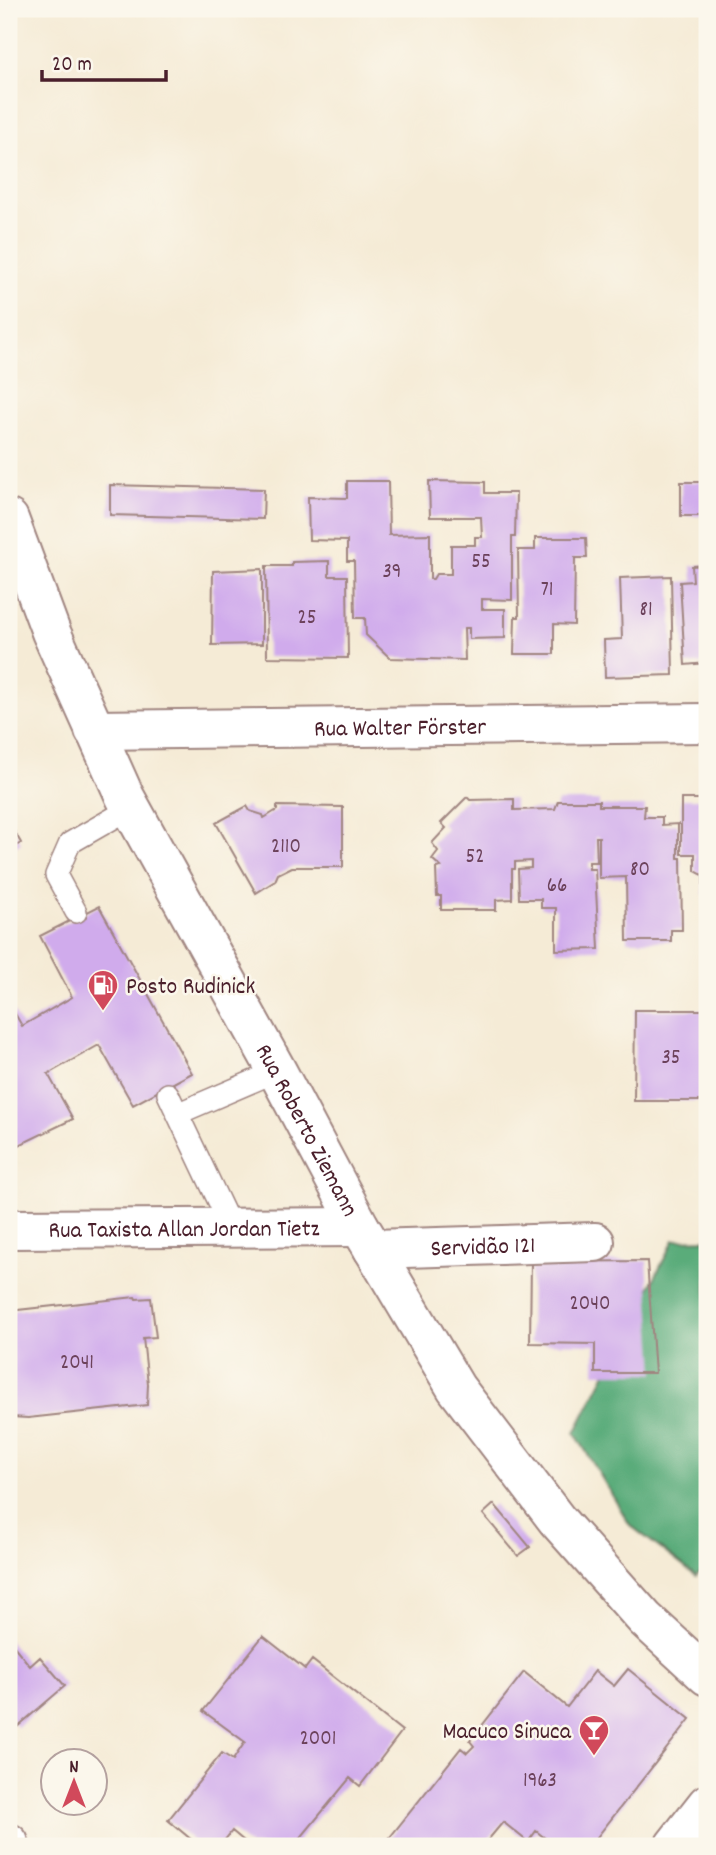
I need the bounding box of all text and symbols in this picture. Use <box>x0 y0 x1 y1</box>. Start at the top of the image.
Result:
scale bar <box>42 38 166 82</box>
text: 20 m <box>52 51 92 81</box>
house number: 55 <box>471 548 491 578</box>
house number: 39 <box>383 558 401 588</box>
house number: 71 <box>541 576 553 606</box>
house number: 81 <box>639 596 653 626</box>
house number: 25 <box>298 604 316 634</box>
street label: Rua Walter Förster <box>314 712 486 747</box>
house number: 2110 <box>271 833 301 863</box>
house number: 52 <box>466 843 484 873</box>
house number: 80 <box>630 856 650 886</box>
house number: 66 <box>547 872 567 902</box>
fuel station icon: Posto Rudinick <box>86 968 120 1012</box>
place label: Posto Rudinick <box>126 971 255 1005</box>
street label: Rua Roberto Ziemann <box>245 1038 366 1224</box>
house number: 35 <box>661 1044 681 1074</box>
street label: Rua Taxista Allan Jordan Tietz <box>48 1213 320 1249</box>
street label: Servidão 121 <box>430 1230 536 1267</box>
house number: 2040 <box>570 1290 610 1320</box>
house number: 2041 <box>60 1349 94 1379</box>
bar icon: Macuco Sinuca <box>577 1713 611 1757</box>
place label: Macuco Sinuca <box>443 1716 572 1750</box>
house number: 2001 <box>300 1725 336 1755</box>
north arrow <box>38 1746 108 1816</box>
text: N <box>69 1755 79 1782</box>
house number: 1963 <box>523 1767 557 1797</box>

